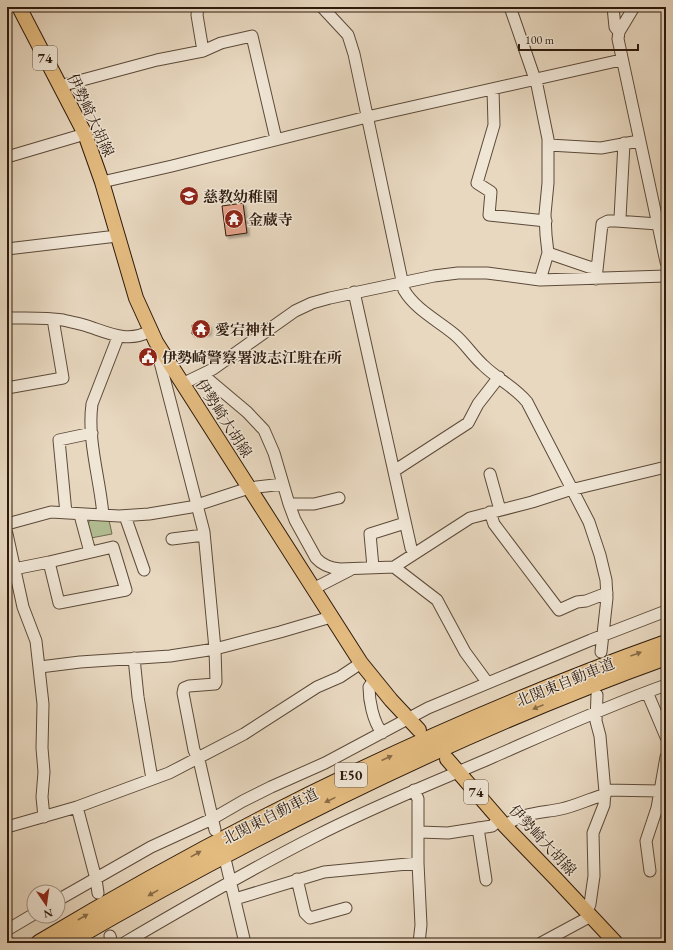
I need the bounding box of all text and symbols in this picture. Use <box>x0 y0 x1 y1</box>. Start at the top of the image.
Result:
scale bar <box>519 26 638 52</box>
text: 100 m <box>525 32 555 48</box>
road number: 74 <box>33 46 57 70</box>
street label: 伊勢崎大胡線 <box>63 70 119 160</box>
school or university icon: 慈教幼稚園 <box>178 185 200 207</box>
place label: 慈教幼稚園 <box>203 187 278 206</box>
temple icon: 金蔵寺 <box>223 208 245 230</box>
place label: 金蔵寺 <box>248 210 293 229</box>
temple icon: 愛宕神社 <box>190 318 212 340</box>
place label: 愛宕神社 <box>215 320 275 339</box>
public building icon: 伊勢崎警察署波志江駐在所 <box>137 346 159 368</box>
place label: 伊勢崎警察署波志江駐在所 <box>162 348 342 367</box>
street label: 伊勢崎大胡線 <box>192 375 256 461</box>
one-way arrow <box>631 650 643 656</box>
street label: 北関東自動車道 <box>513 654 617 710</box>
one-way arrow <box>533 704 544 710</box>
one-way arrow <box>382 755 393 761</box>
road number: E50 <box>335 763 367 787</box>
road number: 74 <box>464 780 488 804</box>
street label: 北関東自動車道 <box>219 784 321 848</box>
one-way arrow <box>325 797 336 803</box>
street label: 伊勢崎大胡線 <box>505 801 581 879</box>
one-way arrow <box>190 850 202 857</box>
north arrow <box>26 884 66 924</box>
one-way arrow <box>147 890 159 896</box>
text: N <box>42 906 54 922</box>
one-way arrow <box>77 914 89 921</box>

